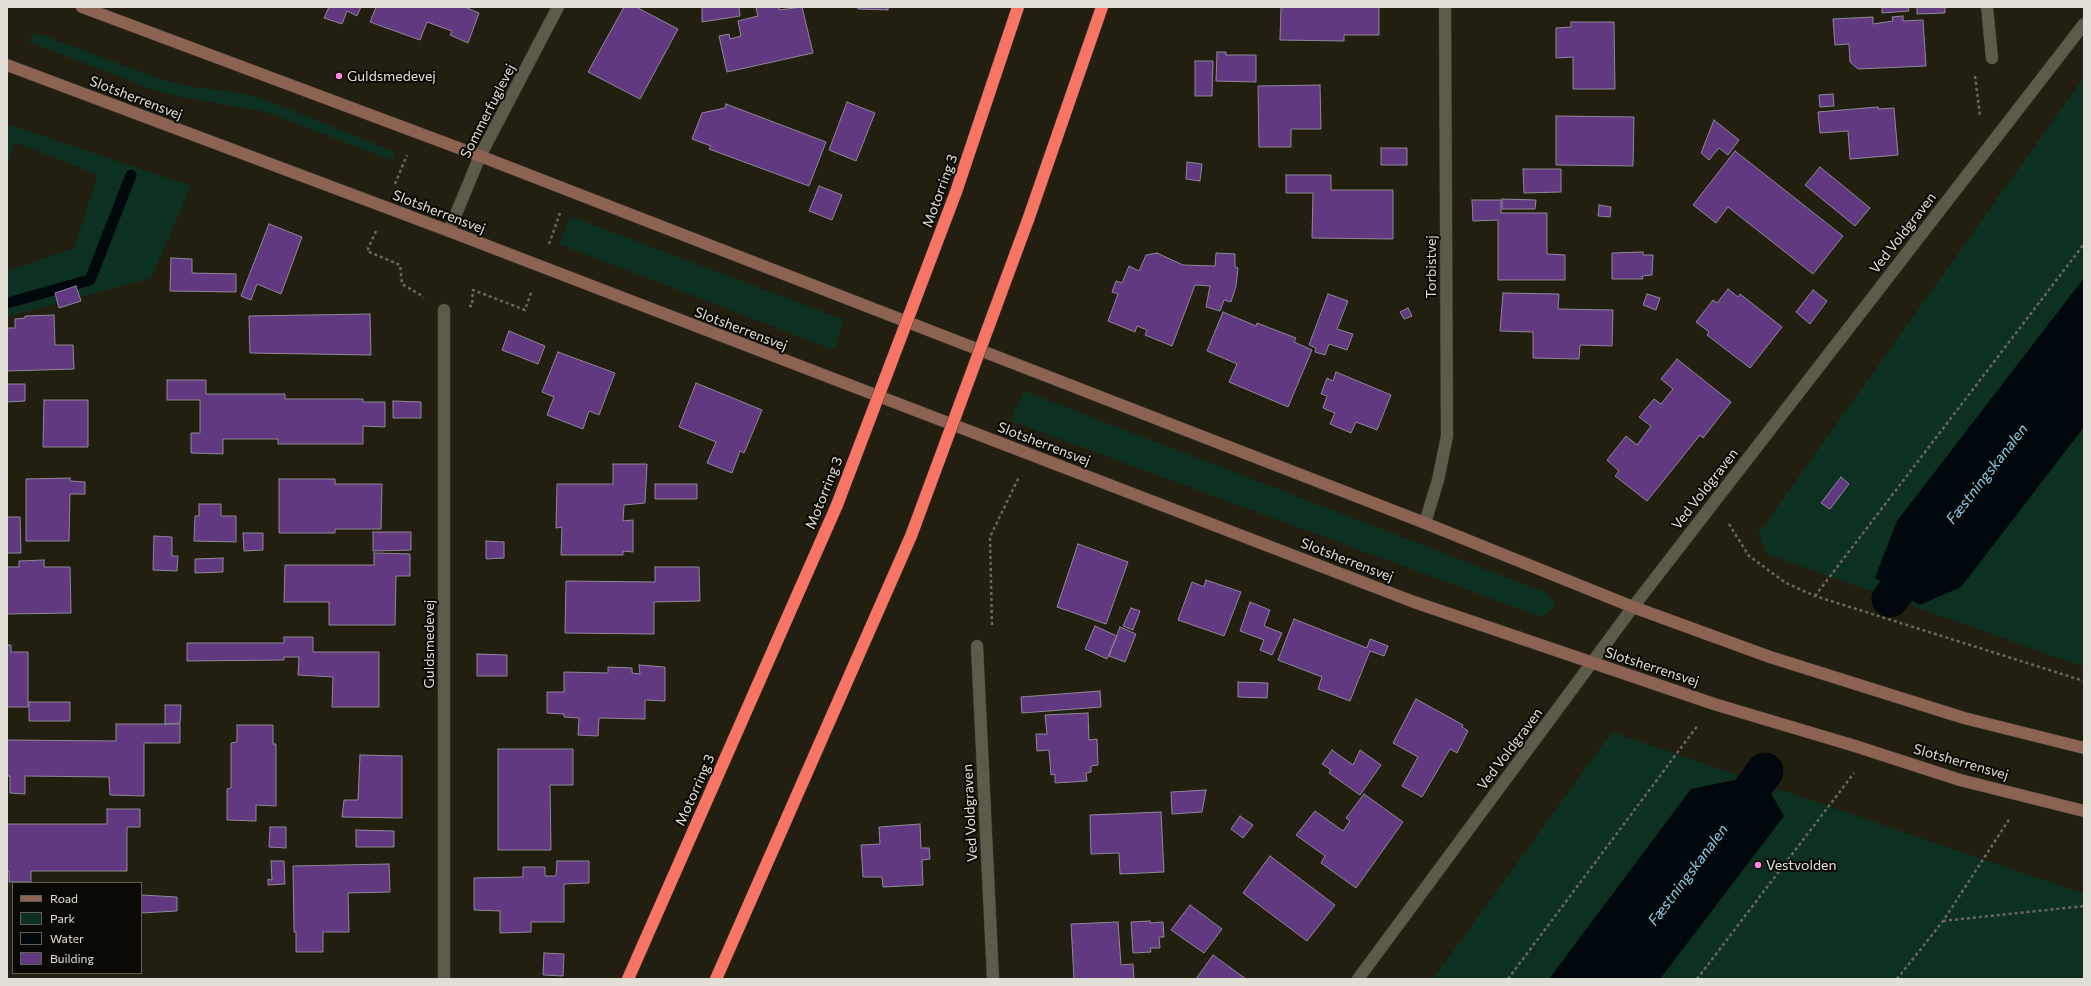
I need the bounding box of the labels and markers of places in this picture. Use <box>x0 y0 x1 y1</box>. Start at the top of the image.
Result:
place label: Guldsmedevej <box>347 68 436 84</box>
marker: Guldsmedevej <box>334 71 344 81</box>
place label: Vestvolden <box>1766 857 1836 873</box>
marker: Vestvolden <box>1753 860 1763 870</box>

